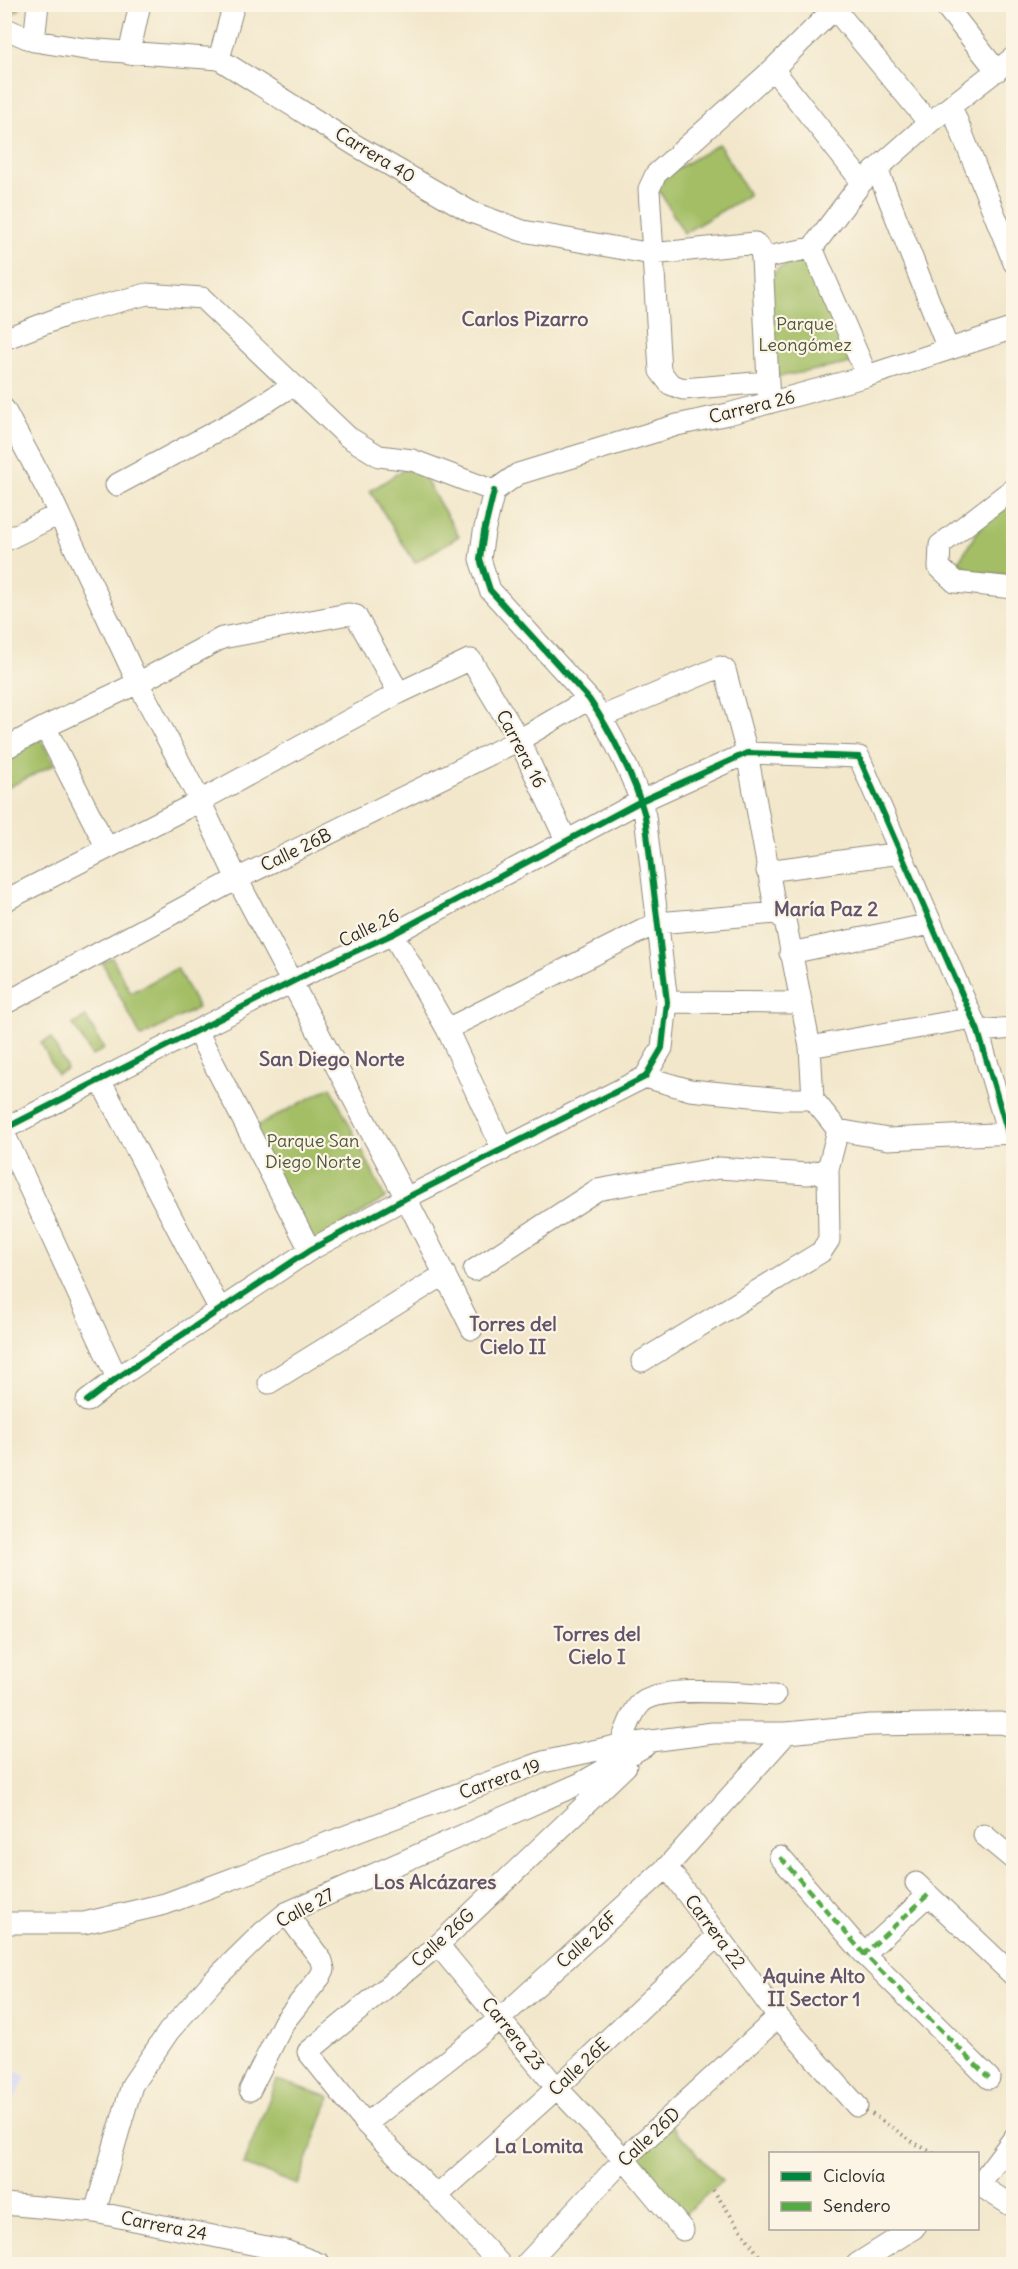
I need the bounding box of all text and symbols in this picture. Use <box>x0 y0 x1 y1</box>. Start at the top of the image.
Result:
street label: Carrera 40 <box>331 122 420 188</box>
district label: Carlos Pizarro <box>462 306 588 331</box>
park label: Parque Leongómez <box>758 312 852 356</box>
street label: Carrera 26 <box>707 385 797 428</box>
street label: Carrera 16 <box>491 706 552 792</box>
street label: Calle 26B <box>257 823 335 877</box>
district label: María Paz 2 <box>774 896 878 921</box>
street label: Calle 26 <box>335 903 403 952</box>
district label: San Diego Norte <box>259 1046 405 1071</box>
park label: Parque San Diego Norte <box>265 1129 361 1173</box>
district label: Torres del Cielo II <box>469 1311 557 1359</box>
district label: Torres del Cielo I <box>553 1621 641 1669</box>
street label: Carrera 19 <box>456 1753 544 1804</box>
district label: Los Alcázares <box>374 1869 496 1894</box>
street label: Calle 27 <box>272 1883 338 1932</box>
street label: Carrera 22 <box>680 1890 751 1974</box>
street label: Calle 26G <box>406 1903 479 1972</box>
street label: Calle 26F <box>551 1906 622 1973</box>
district label: Aquine Alto II Sector 1 <box>763 1963 865 2011</box>
street label: Carrera 23 <box>477 1992 550 2075</box>
street label: Calle 26E <box>543 2033 614 2101</box>
street label: Calle 26D <box>613 2102 685 2171</box>
district label: La Lomita <box>495 2133 584 2158</box>
legend <box>769 2152 979 2230</box>
text: Ciclovía <box>823 2164 885 2187</box>
text: Sendero <box>823 2194 891 2217</box>
street label: Carrera 24 <box>119 2206 209 2245</box>

